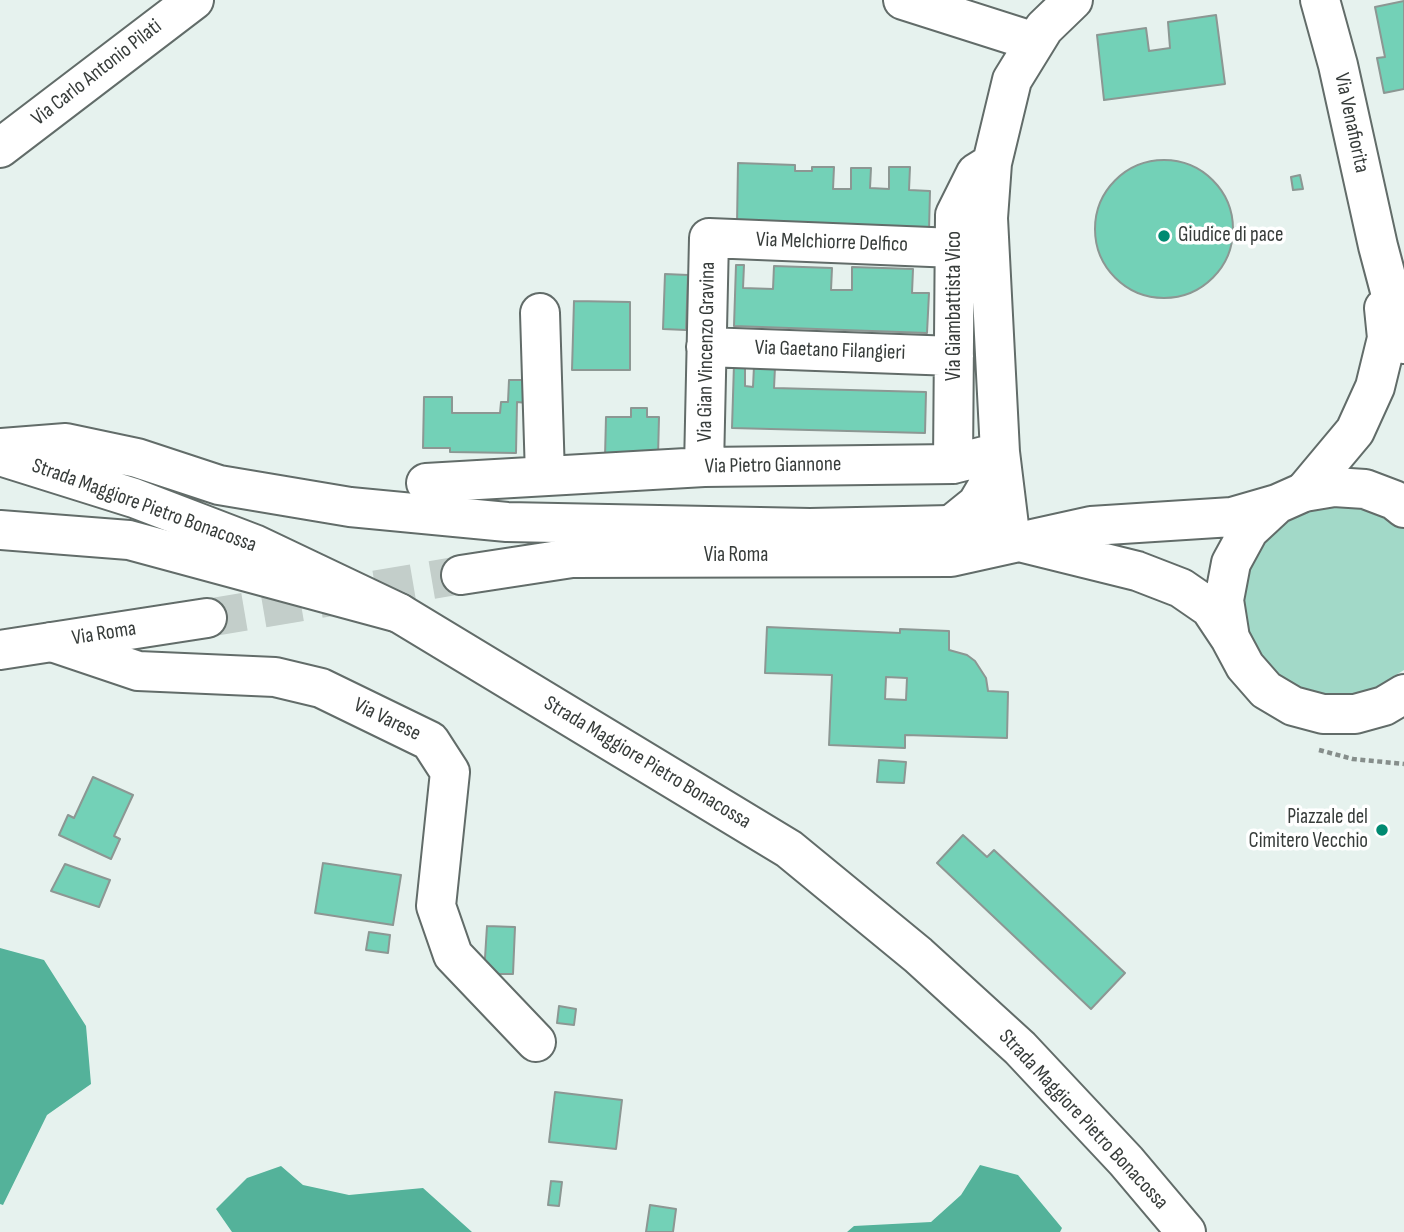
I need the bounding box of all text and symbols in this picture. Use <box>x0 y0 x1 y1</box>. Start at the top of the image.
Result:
street label: Via Carlo Antonio Pilati <box>27 14 167 132</box>
street label: Via Venafiorita <box>1328 71 1374 175</box>
place label: Giudice di pace <box>1178 223 1283 249</box>
street label: Via Melchiorre Delfico <box>756 228 908 258</box>
marker: Giudice di pace <box>1156 228 1172 244</box>
street label: Via Giambattista Vico <box>942 231 968 381</box>
street label: Via Gian Vincenzo Gravina <box>693 262 721 442</box>
street label: Via Gaetano Filangieri <box>754 336 906 366</box>
street label: Via Pietro Giannone <box>704 452 842 480</box>
street label: Strada Maggiore Pietro Bonacossa <box>28 454 260 558</box>
street label: Via Roma <box>704 543 768 569</box>
street label: Via Roma <box>70 617 138 651</box>
street label: Strada Maggiore Pietro Bonacossa <box>539 691 755 835</box>
street label: Via Varese <box>349 693 425 747</box>
place label: Piazzale del Cimitero Vecchio <box>1249 805 1368 855</box>
marker: Piazzale del Cimitero Vecchio <box>1374 822 1390 838</box>
street label: Strada Maggiore Pietro Bonacossa <box>993 1025 1173 1215</box>

